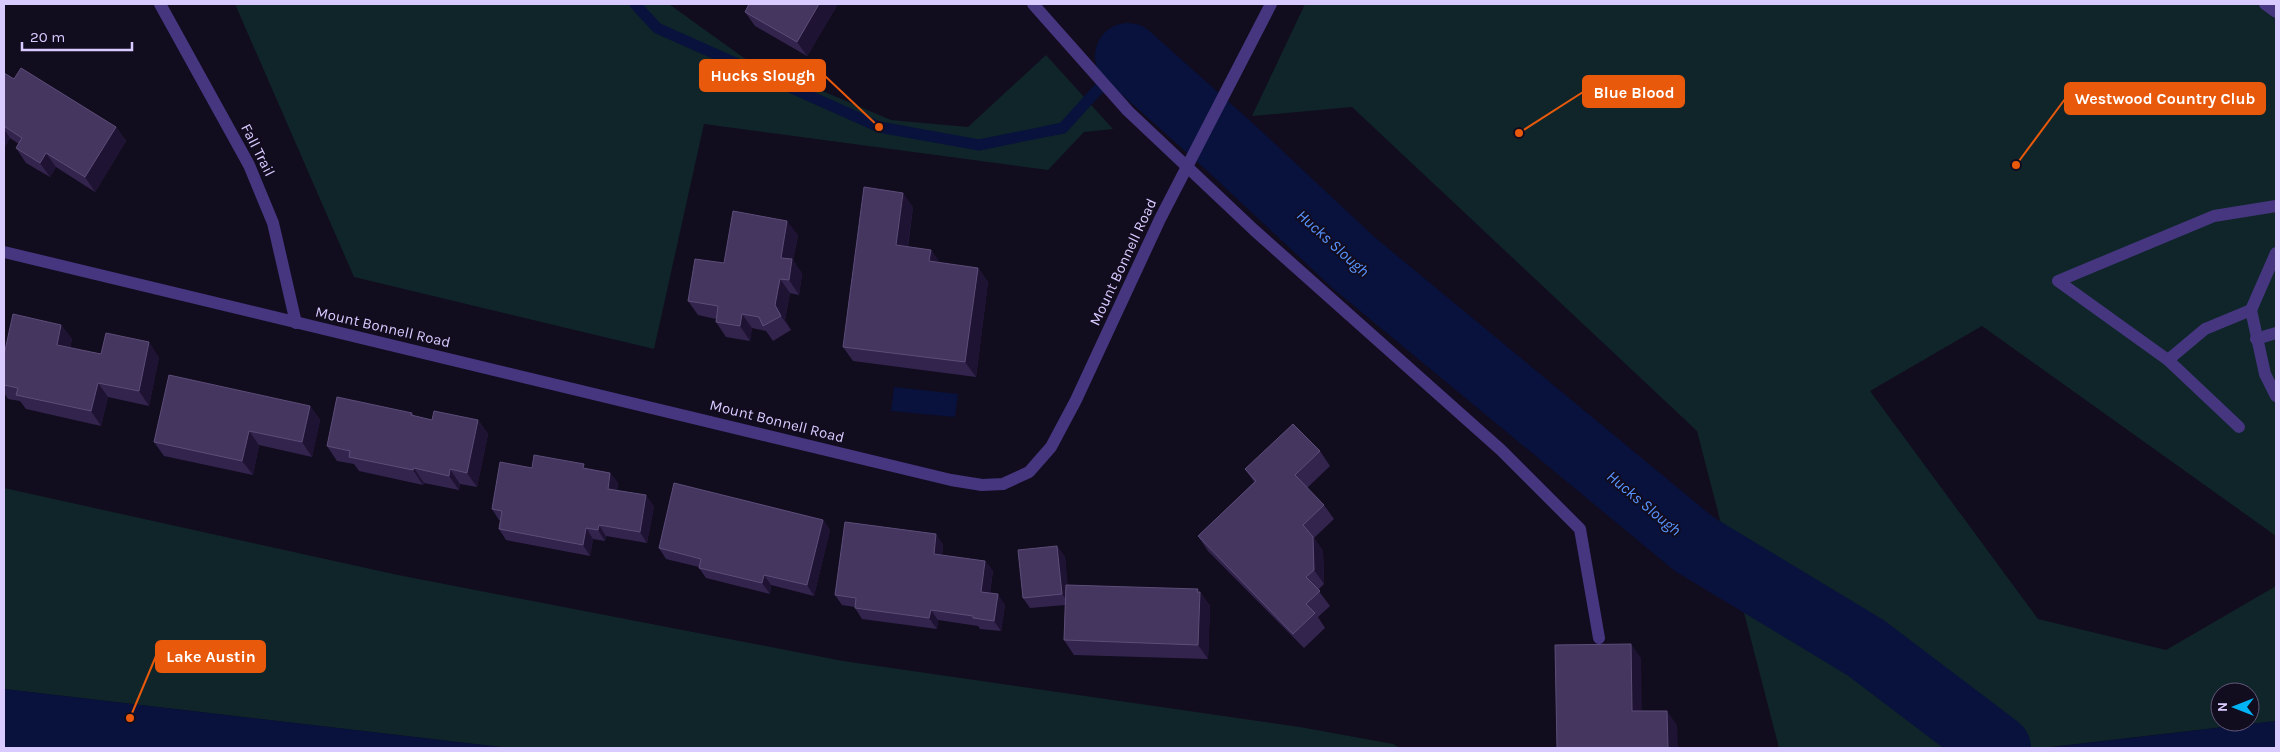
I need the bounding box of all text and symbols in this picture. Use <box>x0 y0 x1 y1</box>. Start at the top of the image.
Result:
scale bar <box>22 20 132 52</box>
text: 20 m <box>30 28 65 46</box>
callout: Hucks Slough <box>700 60 825 91</box>
text: Hucks Slough <box>710 66 816 85</box>
callout: Blue Blood <box>1583 76 1684 107</box>
text: Blue Blood <box>1594 83 1674 102</box>
callout: Westwood Country Club <box>2065 83 2265 114</box>
text: Westwood Country Club <box>2075 89 2255 108</box>
street label: Fall Trail <box>237 121 279 179</box>
street label: Mount Bonnell Road <box>1086 196 1160 328</box>
water label: Hucks Slough <box>1293 205 1373 281</box>
street label: Mount Bonnell Road <box>314 303 452 351</box>
street label: Mount Bonnell Road <box>708 396 846 446</box>
water label: Hucks Slough <box>1603 466 1685 540</box>
callout: Lake Austin <box>156 641 265 672</box>
text: Lake Austin <box>166 647 256 666</box>
north arrow <box>2210 682 2260 732</box>
text: N <box>2214 702 2231 712</box>

